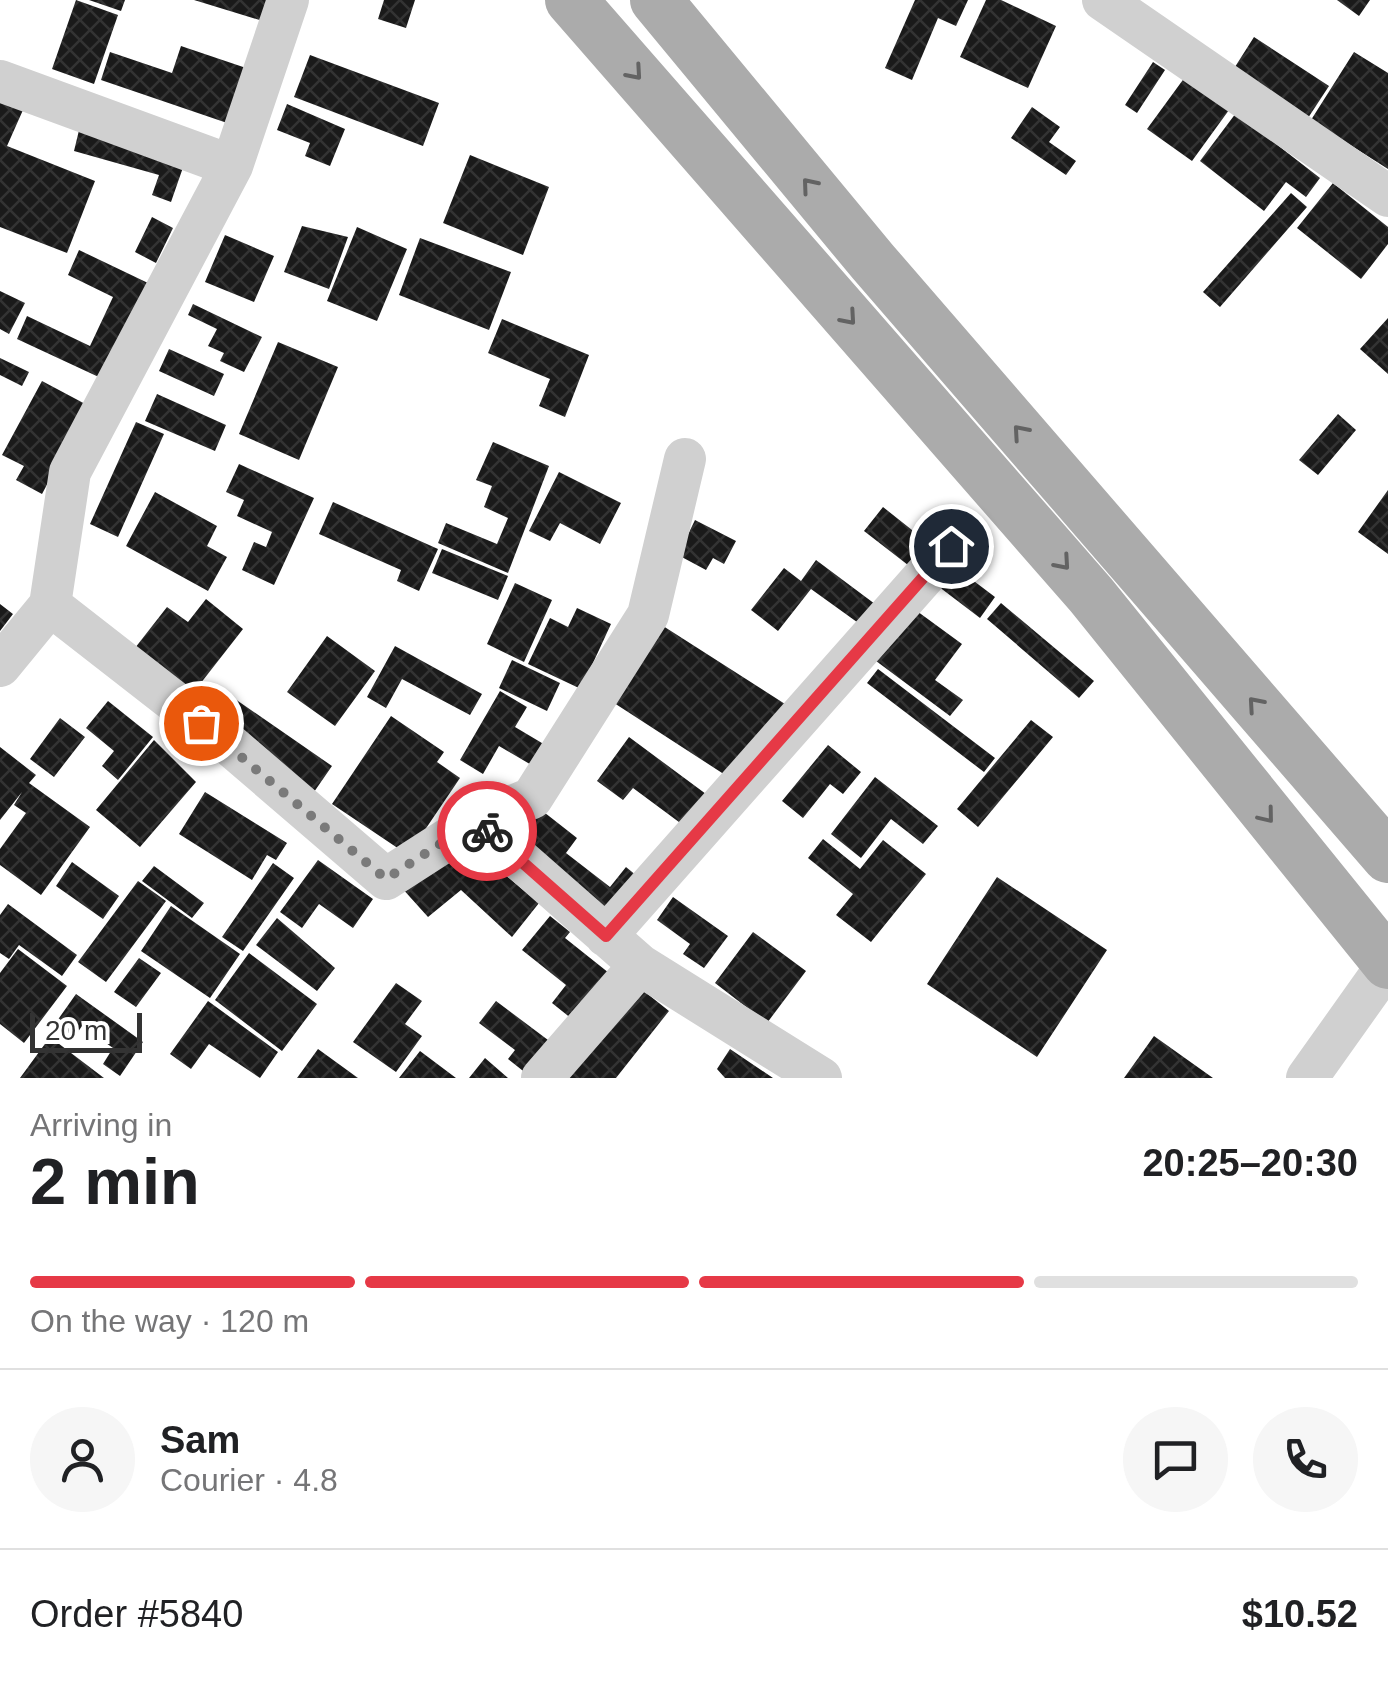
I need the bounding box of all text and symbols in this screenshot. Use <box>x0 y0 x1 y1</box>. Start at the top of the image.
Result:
one-way arrow <box>623 62 641 80</box>
one-way arrow <box>803 178 821 196</box>
one-way arrow <box>837 306 855 325</box>
one-way arrow <box>1013 425 1031 443</box>
pin <box>909 504 994 589</box>
icon: home <box>924 519 979 574</box>
one-way arrow <box>1051 551 1069 570</box>
pin <box>159 681 244 766</box>
icon: bag <box>174 696 229 751</box>
one-way arrow <box>1249 697 1267 716</box>
courier <box>437 781 537 881</box>
icon: bike <box>460 804 515 859</box>
one-way arrow <box>1255 804 1273 822</box>
scale bar <box>30 1008 142 1052</box>
text: 20 m <box>45 1015 107 1046</box>
text: Arriving in <box>30 1107 172 1143</box>
text: 20:25–20:30 <box>1142 1142 1358 1184</box>
text: 2 min <box>30 1145 200 1218</box>
text: On the way · 120 m <box>30 1303 309 1339</box>
button: person <box>30 1407 135 1512</box>
button: chat <box>1123 1407 1228 1512</box>
button: phone <box>1253 1407 1358 1512</box>
text: Sam <box>160 1419 240 1461</box>
text: Courier · 4.8 <box>160 1462 338 1498</box>
text: Order #5840 <box>30 1593 243 1635</box>
text: $10.52 <box>1242 1593 1358 1635</box>

